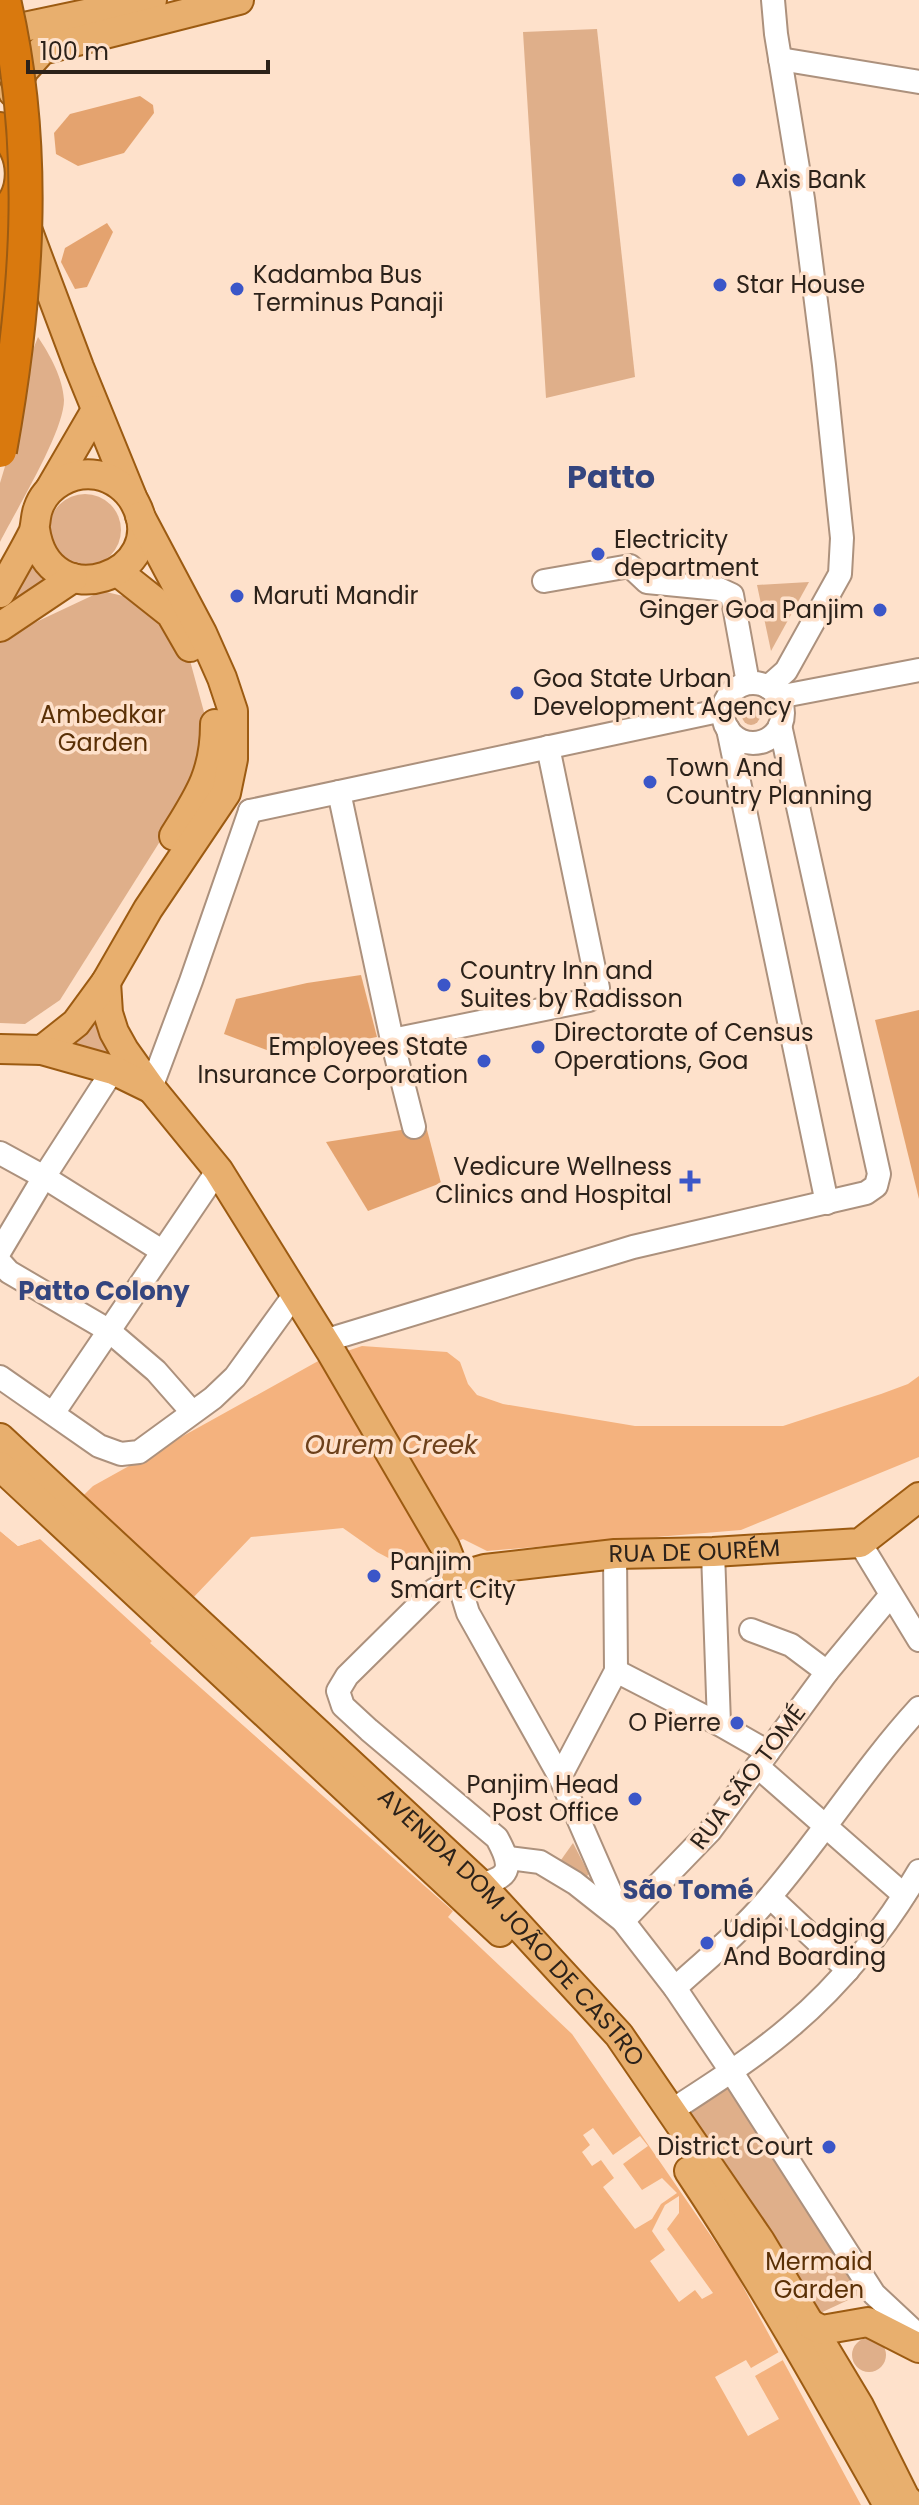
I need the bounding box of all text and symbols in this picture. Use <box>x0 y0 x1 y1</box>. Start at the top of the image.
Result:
scale bar <box>28 24 268 74</box>
text: 100 m <box>40 35 109 68</box>
place label: Axis Bank <box>755 163 867 196</box>
marker: Axis Bank <box>730 171 748 189</box>
place label: Kadamba Bus Terminus Panaji <box>253 258 444 319</box>
place label: Star House <box>736 268 865 301</box>
marker: Star House <box>711 276 729 294</box>
marker: Kadamba Bus Terminus Panaji <box>228 280 246 298</box>
district label: Patto <box>567 454 655 499</box>
place label: Electricity department <box>614 523 759 584</box>
marker: Electricity department <box>589 545 607 563</box>
place label: Maruti Mandir <box>253 579 419 612</box>
marker: Maruti Mandir <box>228 587 246 605</box>
place label: Ginger Goa Panjim <box>639 593 864 626</box>
marker: Ginger Goa Panjim <box>871 601 889 619</box>
place label: Goa State Urban Development Agency <box>533 662 792 723</box>
marker: Goa State Urban Development Agency <box>508 684 526 702</box>
park label: Ambedkar Garden <box>40 698 166 759</box>
place label: Town And Country Planning <box>666 751 872 812</box>
marker: Town And Country Planning <box>641 773 659 791</box>
place label: Country Inn and Suites by Radisson <box>460 954 683 1015</box>
marker: Country Inn and Suites by Radisson <box>435 976 453 994</box>
place label: Directorate of Census Operations, Goa <box>554 1016 813 1077</box>
place label: Employees State Insurance Corporation <box>197 1030 468 1091</box>
marker: Directorate of Census Operations, Goa <box>529 1038 547 1056</box>
marker: Employees State Insurance Corporation <box>475 1052 493 1070</box>
place label: Vedicure Wellness Clinics and Hospital <box>435 1150 672 1211</box>
marker: Vedicure Wellness Clinics and Hospital <box>679 1170 701 1192</box>
district label: Patto Colony <box>18 1273 190 1309</box>
water label: Ourem Creek <box>305 1427 479 1463</box>
street label: RUA DE OURÉM <box>608 1531 781 1570</box>
place label: Panjim Smart City <box>390 1545 516 1606</box>
marker: Panjim Smart City <box>365 1567 383 1585</box>
street label: RUA SÃO TOMÉ <box>682 1697 813 1856</box>
place label: O Pierre <box>628 1706 721 1739</box>
marker: O Pierre <box>728 1714 746 1732</box>
place label: Panjim Head Post Office <box>467 1768 619 1829</box>
street label: AVENIDA DOM JOÃO DE CASTRO <box>371 1780 653 2073</box>
marker: Panjim Head Post Office <box>626 1790 644 1808</box>
district label: São Tomé <box>622 1872 754 1908</box>
place label: Udipi Lodging And Boarding <box>723 1912 886 1973</box>
marker: Udipi Lodging And Boarding <box>698 1934 716 1952</box>
place label: District Court <box>657 2130 813 2163</box>
marker: District Court <box>820 2138 838 2156</box>
park label: Mermaid Garden <box>765 2245 873 2306</box>

